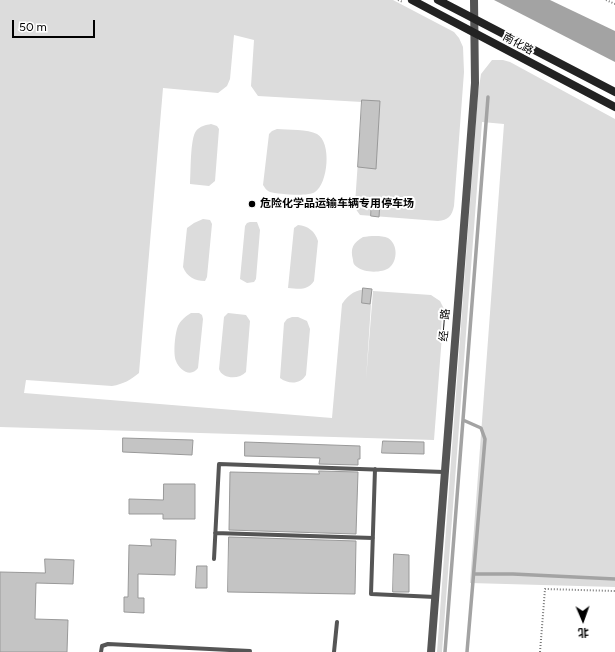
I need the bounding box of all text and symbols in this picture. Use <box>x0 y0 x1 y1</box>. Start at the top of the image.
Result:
scale bar <box>14 12 97 38</box>
text: 50 m <box>19 20 47 34</box>
street label: 南化路 <box>500 30 536 58</box>
place label: 危险化学品运输车辆专用停车场 <box>260 197 414 211</box>
marker: 危险化学品运输车辆专用停车场 <box>247 199 257 209</box>
street label: 经一路 <box>437 308 453 342</box>
north arrow <box>563 600 603 640</box>
text: 北 <box>578 626 589 639</box>

